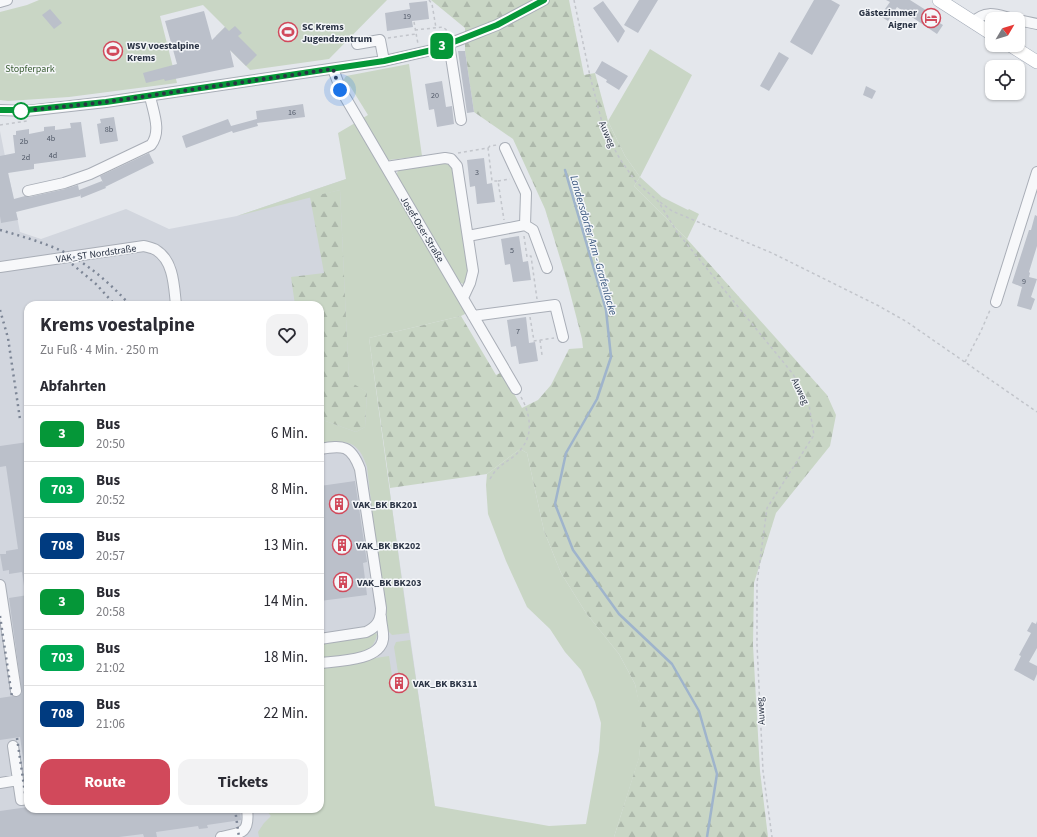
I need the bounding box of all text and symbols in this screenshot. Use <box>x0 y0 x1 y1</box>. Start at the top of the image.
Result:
place label: Gästezimmer Aigner <box>859 6 917 32</box>
hotel icon: Gästezimmer Aigner <box>920 7 942 29</box>
house number: 19 <box>403 11 411 22</box>
north arrow <box>985 12 1025 52</box>
map controls <box>985 12 1025 100</box>
place label: SC Krems Jugendzentrum <box>302 20 372 46</box>
sports icon: SC Krems Jugendzentrum <box>277 21 299 43</box>
line badge: 3 <box>429 33 455 59</box>
text: 3 <box>438 36 446 56</box>
place label: WSV voestalpine Krems <box>127 39 200 65</box>
sports icon: WSV voestalpine Krems <box>102 40 124 62</box>
button: locate <box>985 60 1025 100</box>
park label: Stopferpark <box>5 62 55 76</box>
your location <box>330 80 350 100</box>
house number: 20 <box>431 90 439 101</box>
unlabelled marker <box>12 102 30 120</box>
house number: 16 <box>288 107 296 118</box>
street label: Auweg <box>595 119 619 150</box>
house number: 8b <box>105 124 114 135</box>
house number: 4b <box>47 133 56 144</box>
house number: 2b <box>20 136 29 147</box>
house number: 4d <box>49 150 57 161</box>
house number: 2d <box>22 152 30 163</box>
house number: 3 <box>475 167 479 178</box>
water label: Landersdorfer Arm - Grafenlacke <box>566 173 621 317</box>
street label: Josef-Oser-Straße <box>397 194 447 265</box>
street label: VAK_ST Nordstraße <box>55 241 137 267</box>
house number: 5 <box>510 245 514 256</box>
house number: 9 <box>1022 276 1026 287</box>
text: Krems voestalpine <box>40 312 195 339</box>
button: heart <box>266 314 308 356</box>
house number: 7 <box>516 326 520 337</box>
text: Zu Fuß · 4 Min. · 250 m <box>40 341 159 359</box>
text: Abfahrten <box>40 376 106 397</box>
street label: Auweg <box>788 376 812 407</box>
text: Bus <box>96 414 120 435</box>
text: 6 Min. <box>271 423 308 444</box>
text: 3 <box>58 424 66 444</box>
text: 20:50 <box>96 435 125 453</box>
text: Bus <box>96 470 120 491</box>
text: 8 Min. <box>271 479 308 500</box>
text: 703 <box>51 480 73 500</box>
text: 20:52 <box>96 491 125 509</box>
building icon: VAK_BK BK201 <box>328 493 350 515</box>
place label: VAK_BK BK201 <box>352 498 417 512</box>
text: Bus <box>96 526 120 547</box>
building icon: VAK_BK BK202 <box>331 534 353 556</box>
text: 13 Min. <box>264 535 308 556</box>
text: 708 <box>51 536 73 556</box>
place label: VAK_BK BK202 <box>355 539 420 553</box>
text: 20:57 <box>96 547 125 565</box>
building icon: VAK_BK BK203 <box>332 571 354 593</box>
place label: VAK_BK BK203 <box>356 576 421 590</box>
text: Bus <box>96 582 120 603</box>
text: 14 Min. <box>264 591 308 612</box>
text: 3 <box>58 592 66 612</box>
text: 20:58 <box>96 603 125 621</box>
text: Bus <box>96 638 120 659</box>
text: 18 Min. <box>264 647 308 668</box>
text: 703 <box>51 648 73 668</box>
text: 21:02 <box>96 659 125 677</box>
building icon: VAK_BK BK311 <box>388 672 410 694</box>
place label: VAK_BK BK311 <box>412 677 477 691</box>
text: Bus <box>96 694 120 715</box>
street label: Auweg <box>753 697 769 725</box>
text: 22 Min. <box>264 703 308 724</box>
text: 708 <box>51 704 73 724</box>
text: 21:06 <box>96 715 125 733</box>
button: Route <box>40 759 170 805</box>
button: Tickets <box>178 759 308 805</box>

